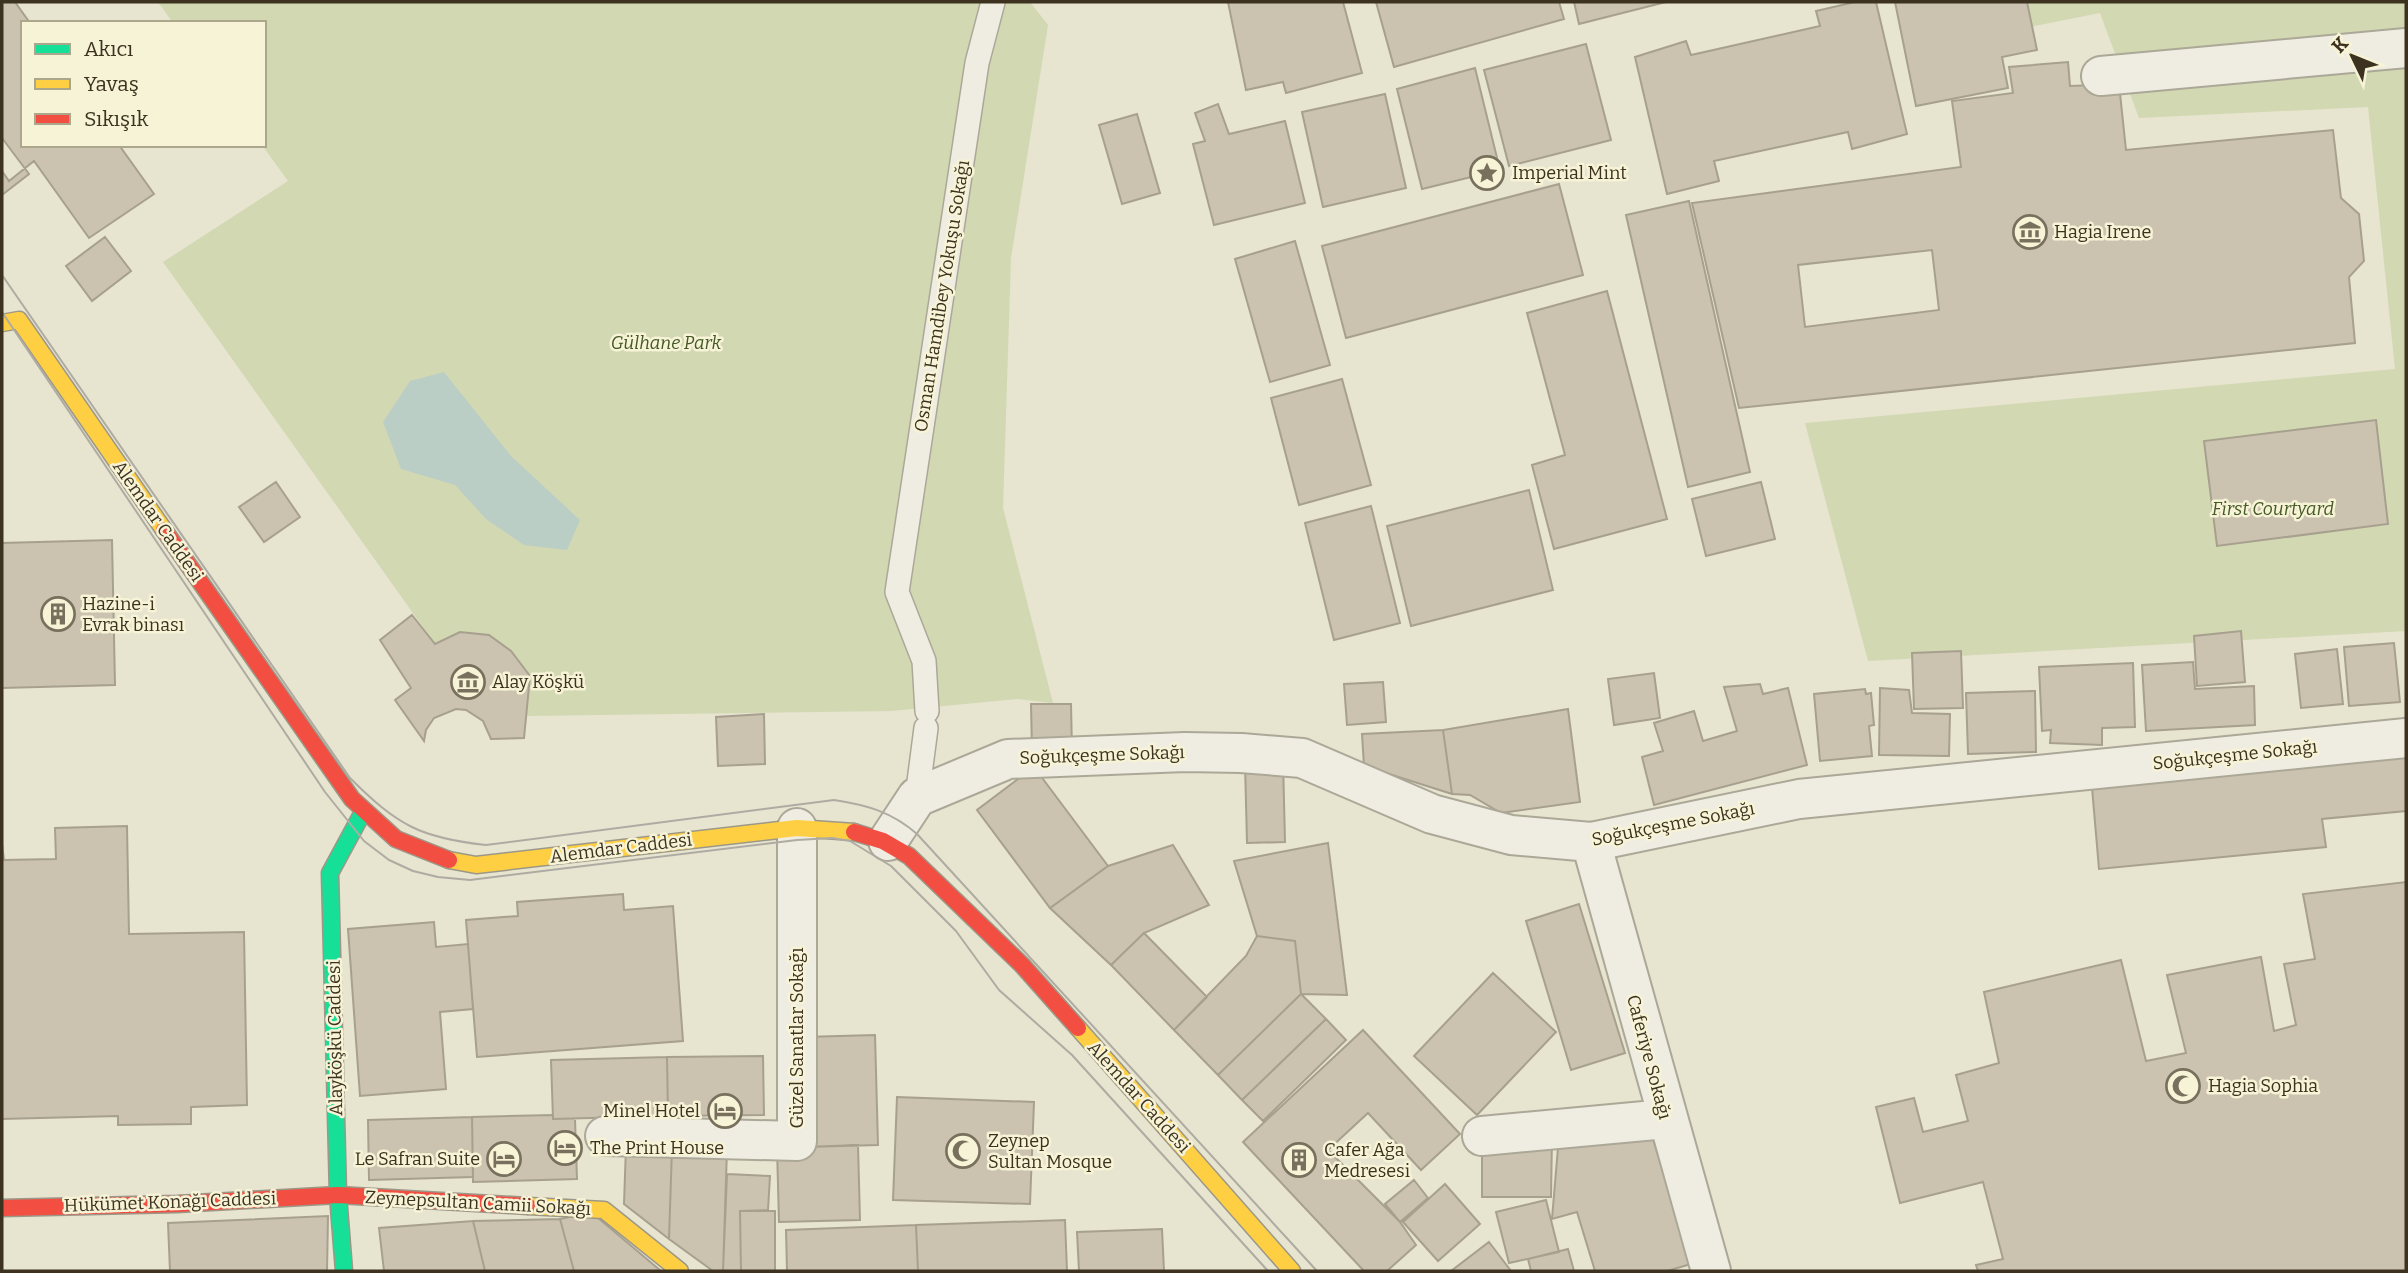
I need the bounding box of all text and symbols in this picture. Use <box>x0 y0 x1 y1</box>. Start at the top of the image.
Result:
legend <box>21 21 266 147</box>
north arrow <box>2317 21 2387 91</box>
text: K <box>2327 32 2353 58</box>
text: Akıcı <box>84 36 133 62</box>
text: Yavaş <box>84 71 139 97</box>
text: Sıkışık <box>84 106 149 132</box>
place icon: Imperial Mint <box>1468 154 1506 192</box>
street label: Osman Hamdibey Yokuşu Sokağı <box>910 159 974 433</box>
place label: Imperial Mint <box>1512 162 1627 184</box>
museum icon: Hagia Irene <box>2011 213 2049 251</box>
place label: Hagia Irene <box>2054 221 2151 243</box>
park label: Gülhane Park <box>611 332 722 354</box>
street label: Alemdar Caddesi <box>108 456 208 586</box>
park label: First Courtyard <box>2212 498 2335 520</box>
place label: Hazine-i Evrak binası <box>82 593 184 636</box>
building icon: Hazine-i Evrak binası <box>39 595 77 633</box>
museum icon: Alay Köşkü <box>449 663 487 701</box>
place label: Alay Köşkü <box>492 671 584 693</box>
street label: Soğukçeşme Sokağı <box>2152 735 2318 775</box>
street label: Soğukçeşme Sokağı <box>1019 741 1185 769</box>
street label: Soğukçeşme Sokağı <box>1590 797 1756 851</box>
street label: Alemdar Caddesi <box>549 828 693 868</box>
street label: Güzel Sanatlar Sokağı <box>786 947 808 1129</box>
street label: Alayköşkü Caddesi <box>323 960 347 1116</box>
street label: Caferiye Sokağı <box>1622 992 1676 1122</box>
street label: Alemdar Caddesi <box>1083 1037 1195 1157</box>
mosque icon: Hagia Sophia <box>2164 1067 2202 1105</box>
place label: Hagia Sophia <box>2208 1075 2318 1097</box>
hotel icon: Minel Hotel <box>706 1092 744 1130</box>
place label: Minel Hotel <box>603 1100 700 1122</box>
hotel icon: The Print House <box>546 1129 584 1167</box>
place label: Zeynep Sultan Mosque <box>988 1130 1112 1173</box>
mosque icon: Zeynep Sultan Mosque <box>944 1132 982 1170</box>
place label: The Print House <box>590 1137 724 1159</box>
place label: Cafer Ağa Medresesi <box>1324 1139 1410 1182</box>
hotel icon: Le Safran Suite <box>485 1140 523 1178</box>
building icon: Cafer Ağa Medresesi <box>1280 1141 1318 1179</box>
place label: Le Safran Suite <box>355 1148 480 1170</box>
street label: Zeynepsultan Camii Sokağı <box>365 1186 591 1220</box>
street label: Hükümet Konağı Caddesi <box>64 1187 276 1217</box>

